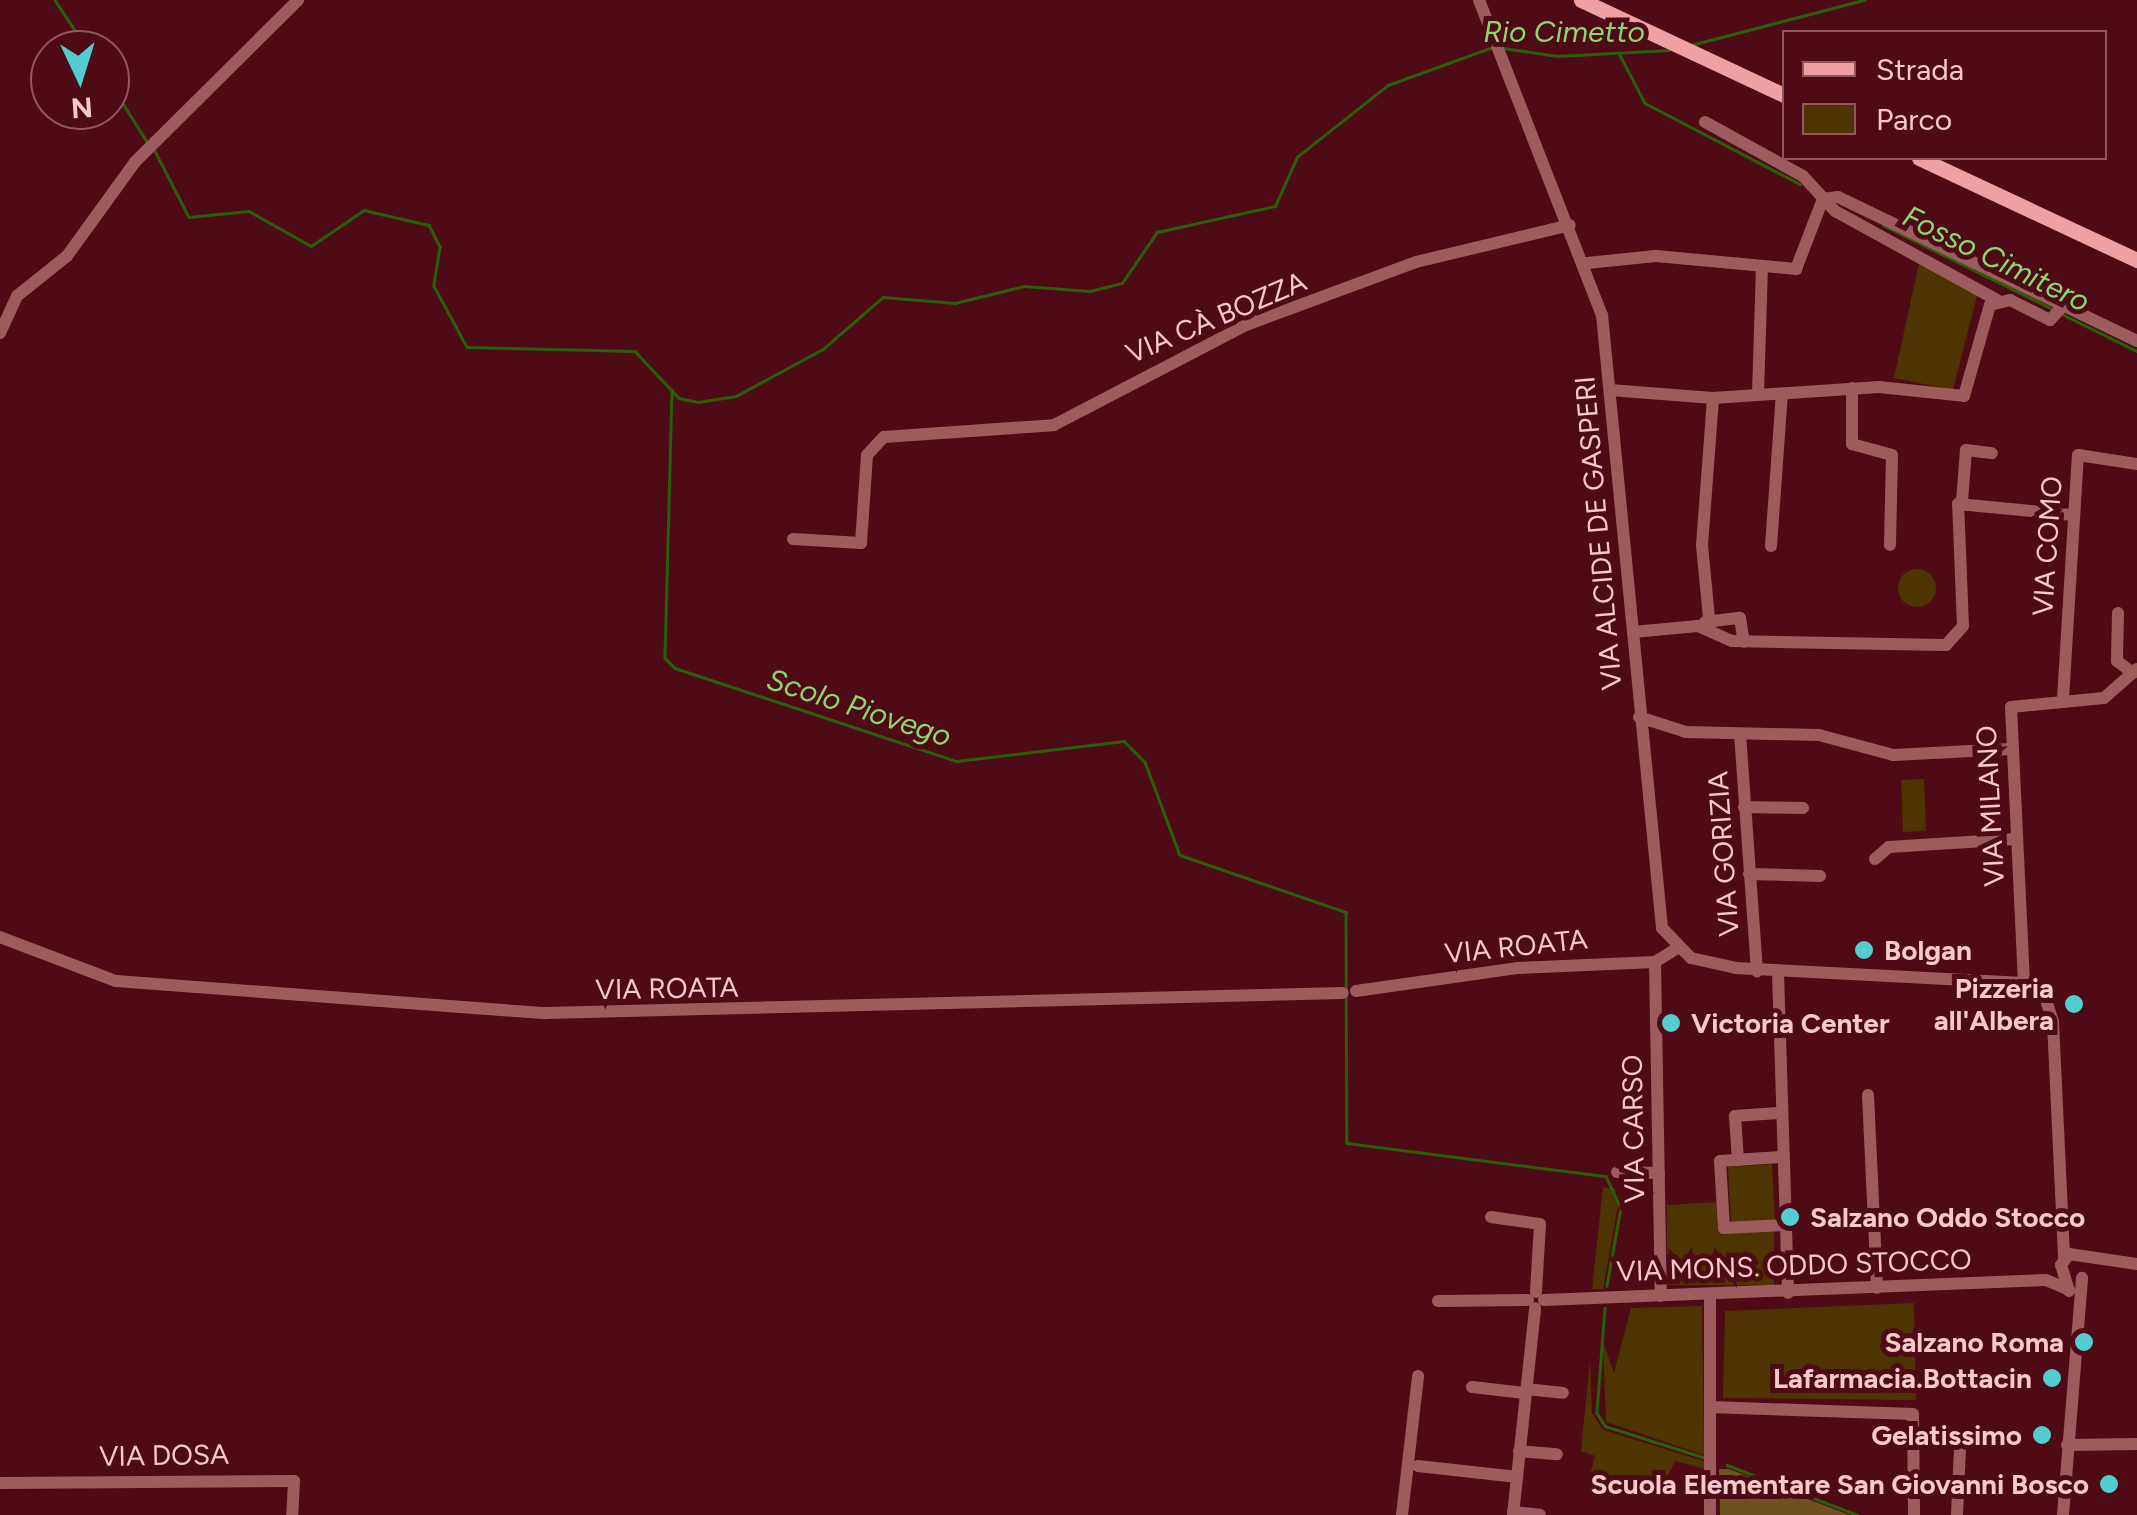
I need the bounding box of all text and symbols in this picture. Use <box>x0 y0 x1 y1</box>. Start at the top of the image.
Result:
water label: Rio Cimetto <box>1483 14 1645 50</box>
north arrow <box>30 30 130 130</box>
legend <box>1782 30 2107 160</box>
text: Strada <box>1876 51 1964 88</box>
text: N <box>70 90 94 126</box>
text: Parco <box>1876 101 1952 138</box>
water label: Fosso Cimitero <box>1897 198 2095 320</box>
street label: VIA CÀ BOZZA <box>1121 264 1311 370</box>
street label: VIA ALCIDE DE GASPERI <box>1568 375 1628 691</box>
street label: VIA COMO <box>2025 475 2069 617</box>
water label: Scolo Piovego <box>762 661 956 755</box>
street label: VIA MILANO <box>1969 725 2011 887</box>
street label: VIA GORIZIA <box>1700 770 1746 938</box>
street label: VIA ROATA <box>1443 922 1589 970</box>
place label: Bolgan <box>1884 933 1972 967</box>
marker: Bolgan <box>1853 939 1875 961</box>
street label: VIA ROATA <box>595 970 739 1006</box>
place label: Pizzeria all'Albera <box>1934 971 2054 1037</box>
marker: Pizzeria all'Albera <box>2063 993 2085 1015</box>
place label: Victoria Center <box>1691 1006 1889 1040</box>
marker: Victoria Center <box>1660 1012 1682 1034</box>
street label: VIA CARSO <box>1615 1054 1651 1204</box>
place label: Salzano Oddo Stocco <box>1810 1200 2085 1234</box>
marker: Salzano Oddo Stocco <box>1779 1206 1801 1228</box>
street label: VIA MONS. ODDO STOCCO <box>1616 1242 1972 1288</box>
place label: Salzano Roma <box>1884 1325 2064 1359</box>
marker: Salzano Roma <box>2073 1331 2095 1353</box>
place label: Lafarmacia.Bottacin <box>1773 1361 2032 1395</box>
marker: Lafarmacia.Bottacin <box>2041 1367 2063 1389</box>
place label: Gelatissimo <box>1871 1418 2022 1452</box>
marker: Gelatissimo <box>2031 1424 2053 1446</box>
street label: VIA DOSA <box>99 1437 229 1473</box>
place label: Scuola Elementare San Giovanni Bosco <box>1590 1467 2089 1501</box>
marker: Scuola Elementare San Giovanni Bosco <box>2098 1473 2120 1495</box>

